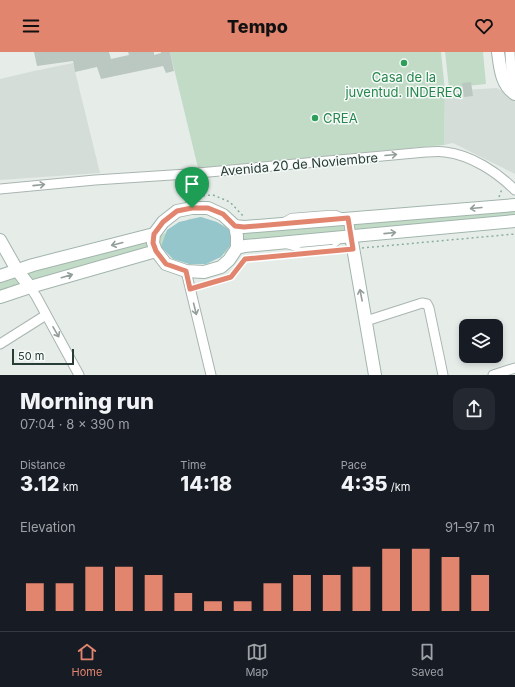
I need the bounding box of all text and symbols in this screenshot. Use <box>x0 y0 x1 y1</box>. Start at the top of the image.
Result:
icon: menu <box>20 15 42 37</box>
icon: heart <box>473 15 495 37</box>
text: Tempo <box>227 16 288 37</box>
marker: Casa de la juventud. INDEREQ <box>399 58 409 68</box>
place label: Casa de la juventud. INDEREQ <box>344 69 463 100</box>
place label: CREA <box>323 110 358 126</box>
marker: CREA <box>310 113 320 123</box>
street label: Avenida 20 de Noviembre <box>219 149 379 179</box>
one-way arrow <box>384 151 397 159</box>
pin <box>175 167 209 208</box>
icon: arrive <box>181 173 203 195</box>
one-way arrow <box>32 182 45 189</box>
one-way arrow <box>470 204 483 211</box>
one-way arrow <box>383 229 396 236</box>
one-way arrow <box>111 240 124 248</box>
one-way arrow <box>60 272 73 279</box>
one-way arrow <box>357 289 365 302</box>
one-way arrow <box>192 303 199 316</box>
map controls <box>459 319 503 363</box>
button: layers <box>459 319 503 363</box>
one-way arrow <box>52 326 60 338</box>
scale bar <box>12 347 74 366</box>
text: 50 m <box>18 349 44 363</box>
text: Morning run <box>20 388 154 414</box>
button: share <box>453 388 495 430</box>
text: 07:04 · 8 × 390 m <box>20 416 130 432</box>
text: Distance <box>20 458 65 472</box>
text: Time <box>180 458 206 472</box>
text: Pace <box>341 458 367 472</box>
text: 3.12 <box>20 472 60 496</box>
text: 14:18 <box>180 472 232 496</box>
text: 4:35 <box>341 472 388 496</box>
text: km <box>60 480 78 494</box>
text: /km <box>388 480 410 494</box>
text: Elevation <box>20 519 76 535</box>
text: 91–97 m <box>445 519 495 535</box>
tab: Home <box>72 641 102 679</box>
tab: Map <box>245 641 268 679</box>
tab: Saved <box>411 641 443 679</box>

